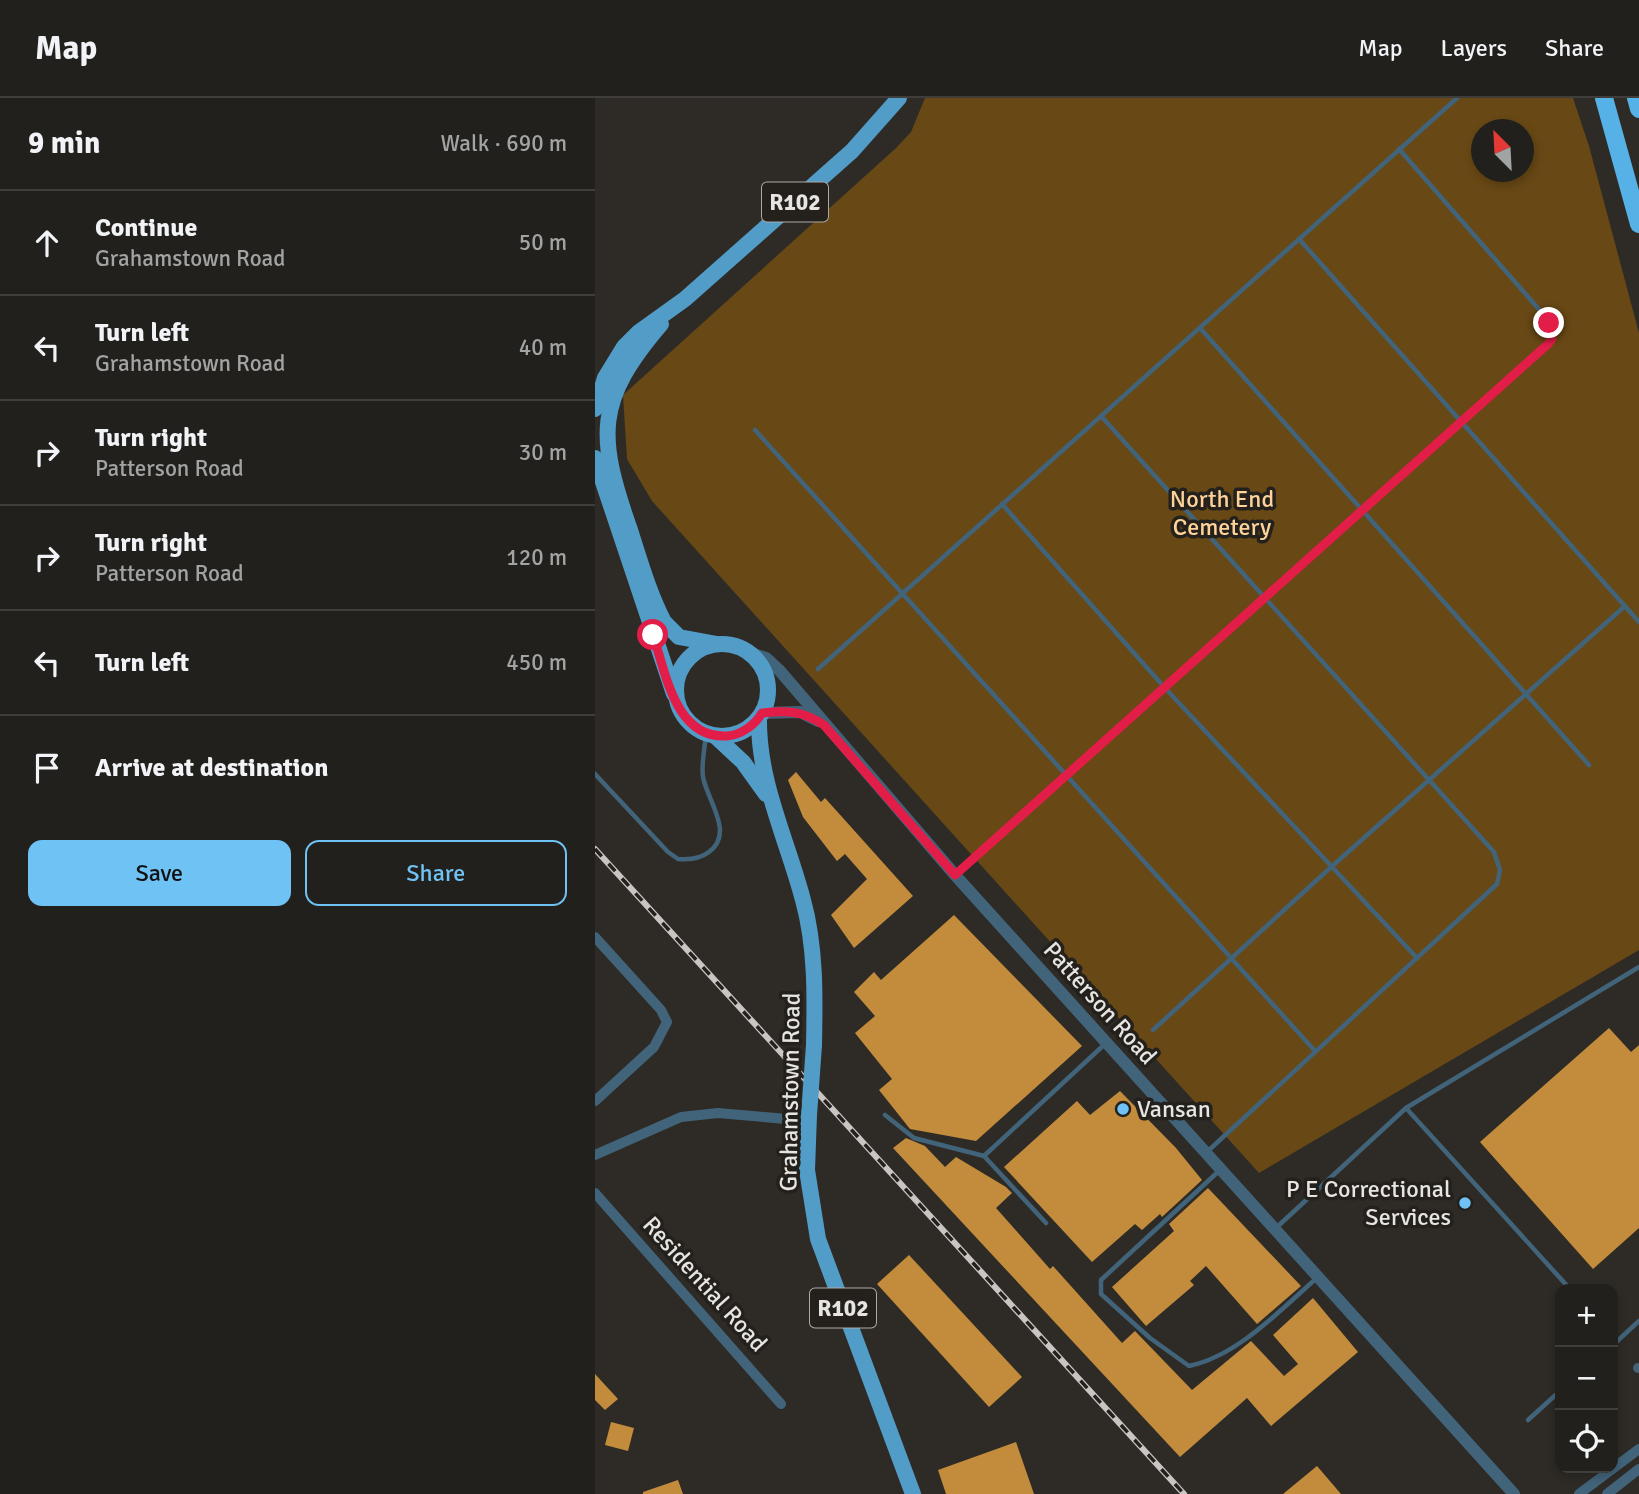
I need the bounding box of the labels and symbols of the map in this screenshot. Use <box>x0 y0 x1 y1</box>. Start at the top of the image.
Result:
north arrow <box>1471 119 1534 182</box>
road number: R102 <box>762 183 828 222</box>
route end <box>1533 307 1564 338</box>
park label: North End Cemetery <box>1170 484 1274 542</box>
route start <box>637 619 668 650</box>
street label: Patterson Road <box>1037 935 1163 1071</box>
street label: Grahamstown Road <box>773 992 807 1192</box>
place label: Vansan <box>1137 1094 1211 1124</box>
marker: Vansan <box>1115 1101 1131 1117</box>
place label: P E Correctional Services <box>1286 1174 1451 1232</box>
marker: P E Correctional Services <box>1457 1195 1473 1211</box>
street label: Residential Road <box>636 1210 774 1358</box>
road number: R102 <box>810 1288 876 1328</box>

